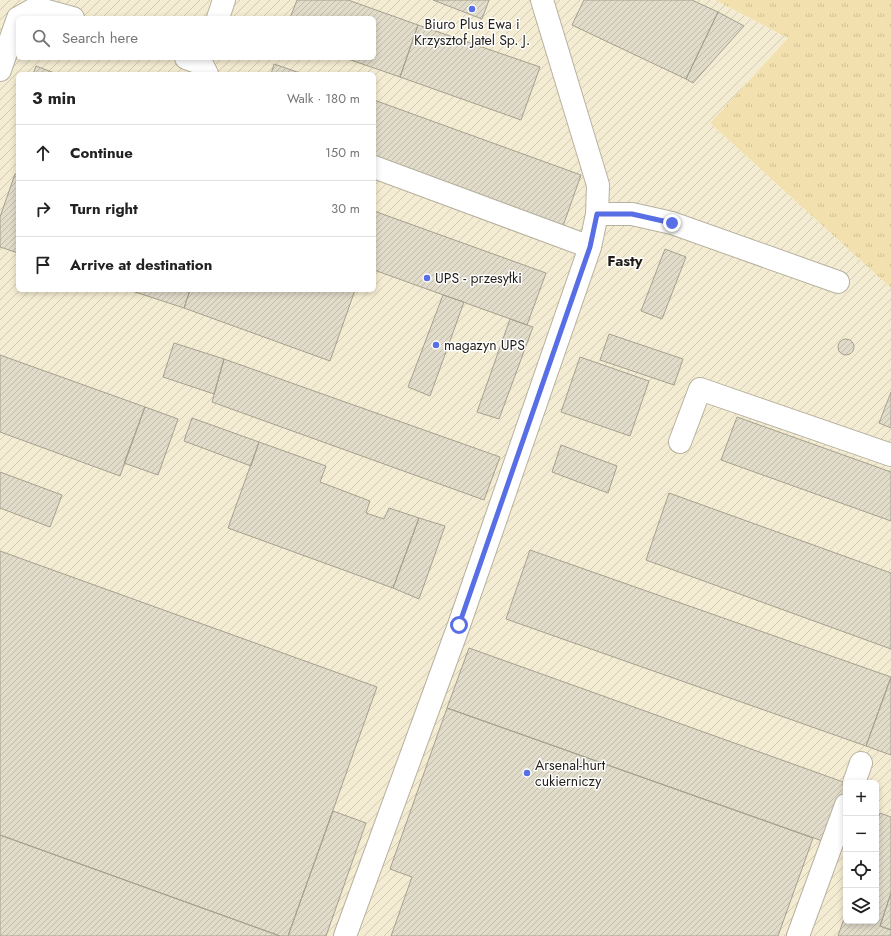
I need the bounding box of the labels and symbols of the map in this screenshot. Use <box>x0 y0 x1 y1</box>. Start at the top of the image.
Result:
marker: Biuro Plus Ewa i Krzysztof Jatel Sp. J. <box>467 4 477 14</box>
place label: Biuro Plus Ewa i Krzysztof Jatel Sp. J. <box>414 14 530 50</box>
route end <box>663 214 681 232</box>
district label: Fasty <box>607 250 643 272</box>
place label: UPS - przesyłki <box>435 268 522 288</box>
marker: UPS - przesyłki <box>422 273 432 283</box>
place label: magazyn UPS <box>444 335 525 355</box>
marker: magazyn UPS <box>431 340 441 350</box>
route start <box>450 616 468 634</box>
place label: Arsenal-hurt cukierniczy <box>535 755 606 791</box>
marker: Arsenal-hurt cukierniczy <box>522 768 532 778</box>

